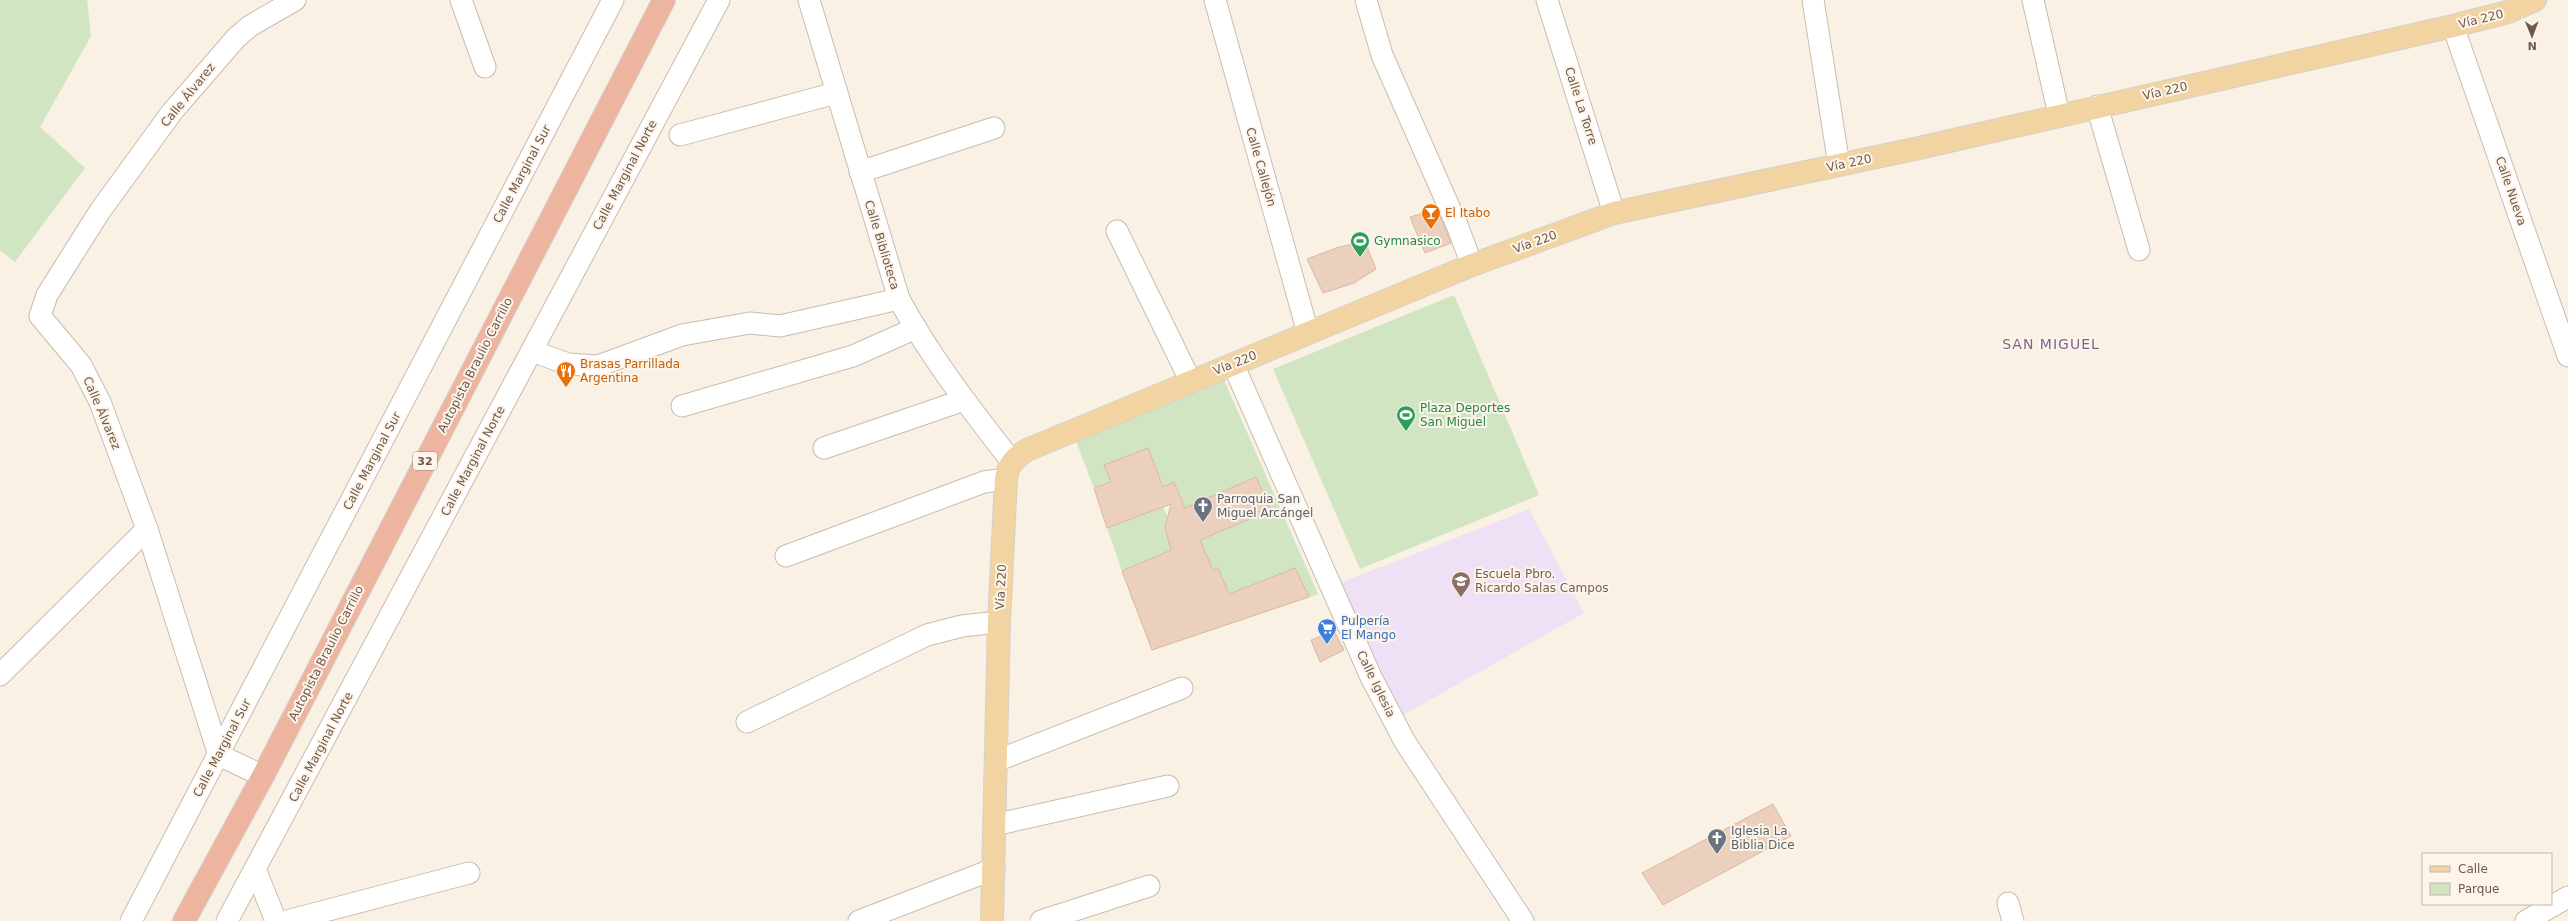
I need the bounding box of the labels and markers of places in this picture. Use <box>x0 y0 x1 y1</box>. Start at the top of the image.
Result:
bar icon: El Itabo <box>1420 202 1442 230</box>
place label: El Itabo <box>1445 206 1490 220</box>
sports icon: Gymnasico <box>1349 230 1371 258</box>
place label: Gymnasico <box>1374 234 1441 248</box>
place label: Brasas Parrillada Argentina <box>580 357 680 385</box>
restaurant icon: Brasas Parrillada Argentina <box>555 360 577 388</box>
place label: Plaza Deportes San Miguel <box>1420 401 1510 429</box>
sports icon: Plaza Deportes San Miguel <box>1395 404 1417 432</box>
place label: Parroquia San Miguel Arcángel <box>1217 492 1313 520</box>
church icon: Parroquia San Miguel Arcángel <box>1192 495 1214 523</box>
place label: Escuela Pbro. Ricardo Salas Campos <box>1475 567 1608 595</box>
school or university icon: Escuela Pbro. Ricardo Salas Campos <box>1450 570 1472 598</box>
place label: Pulpería El Mango <box>1341 614 1396 642</box>
supermarket icon: Pulpería El Mango <box>1316 617 1338 645</box>
place label: Iglesia La Biblia Dice <box>1731 824 1795 852</box>
church icon: Iglesia La Biblia Dice <box>1706 827 1728 855</box>

